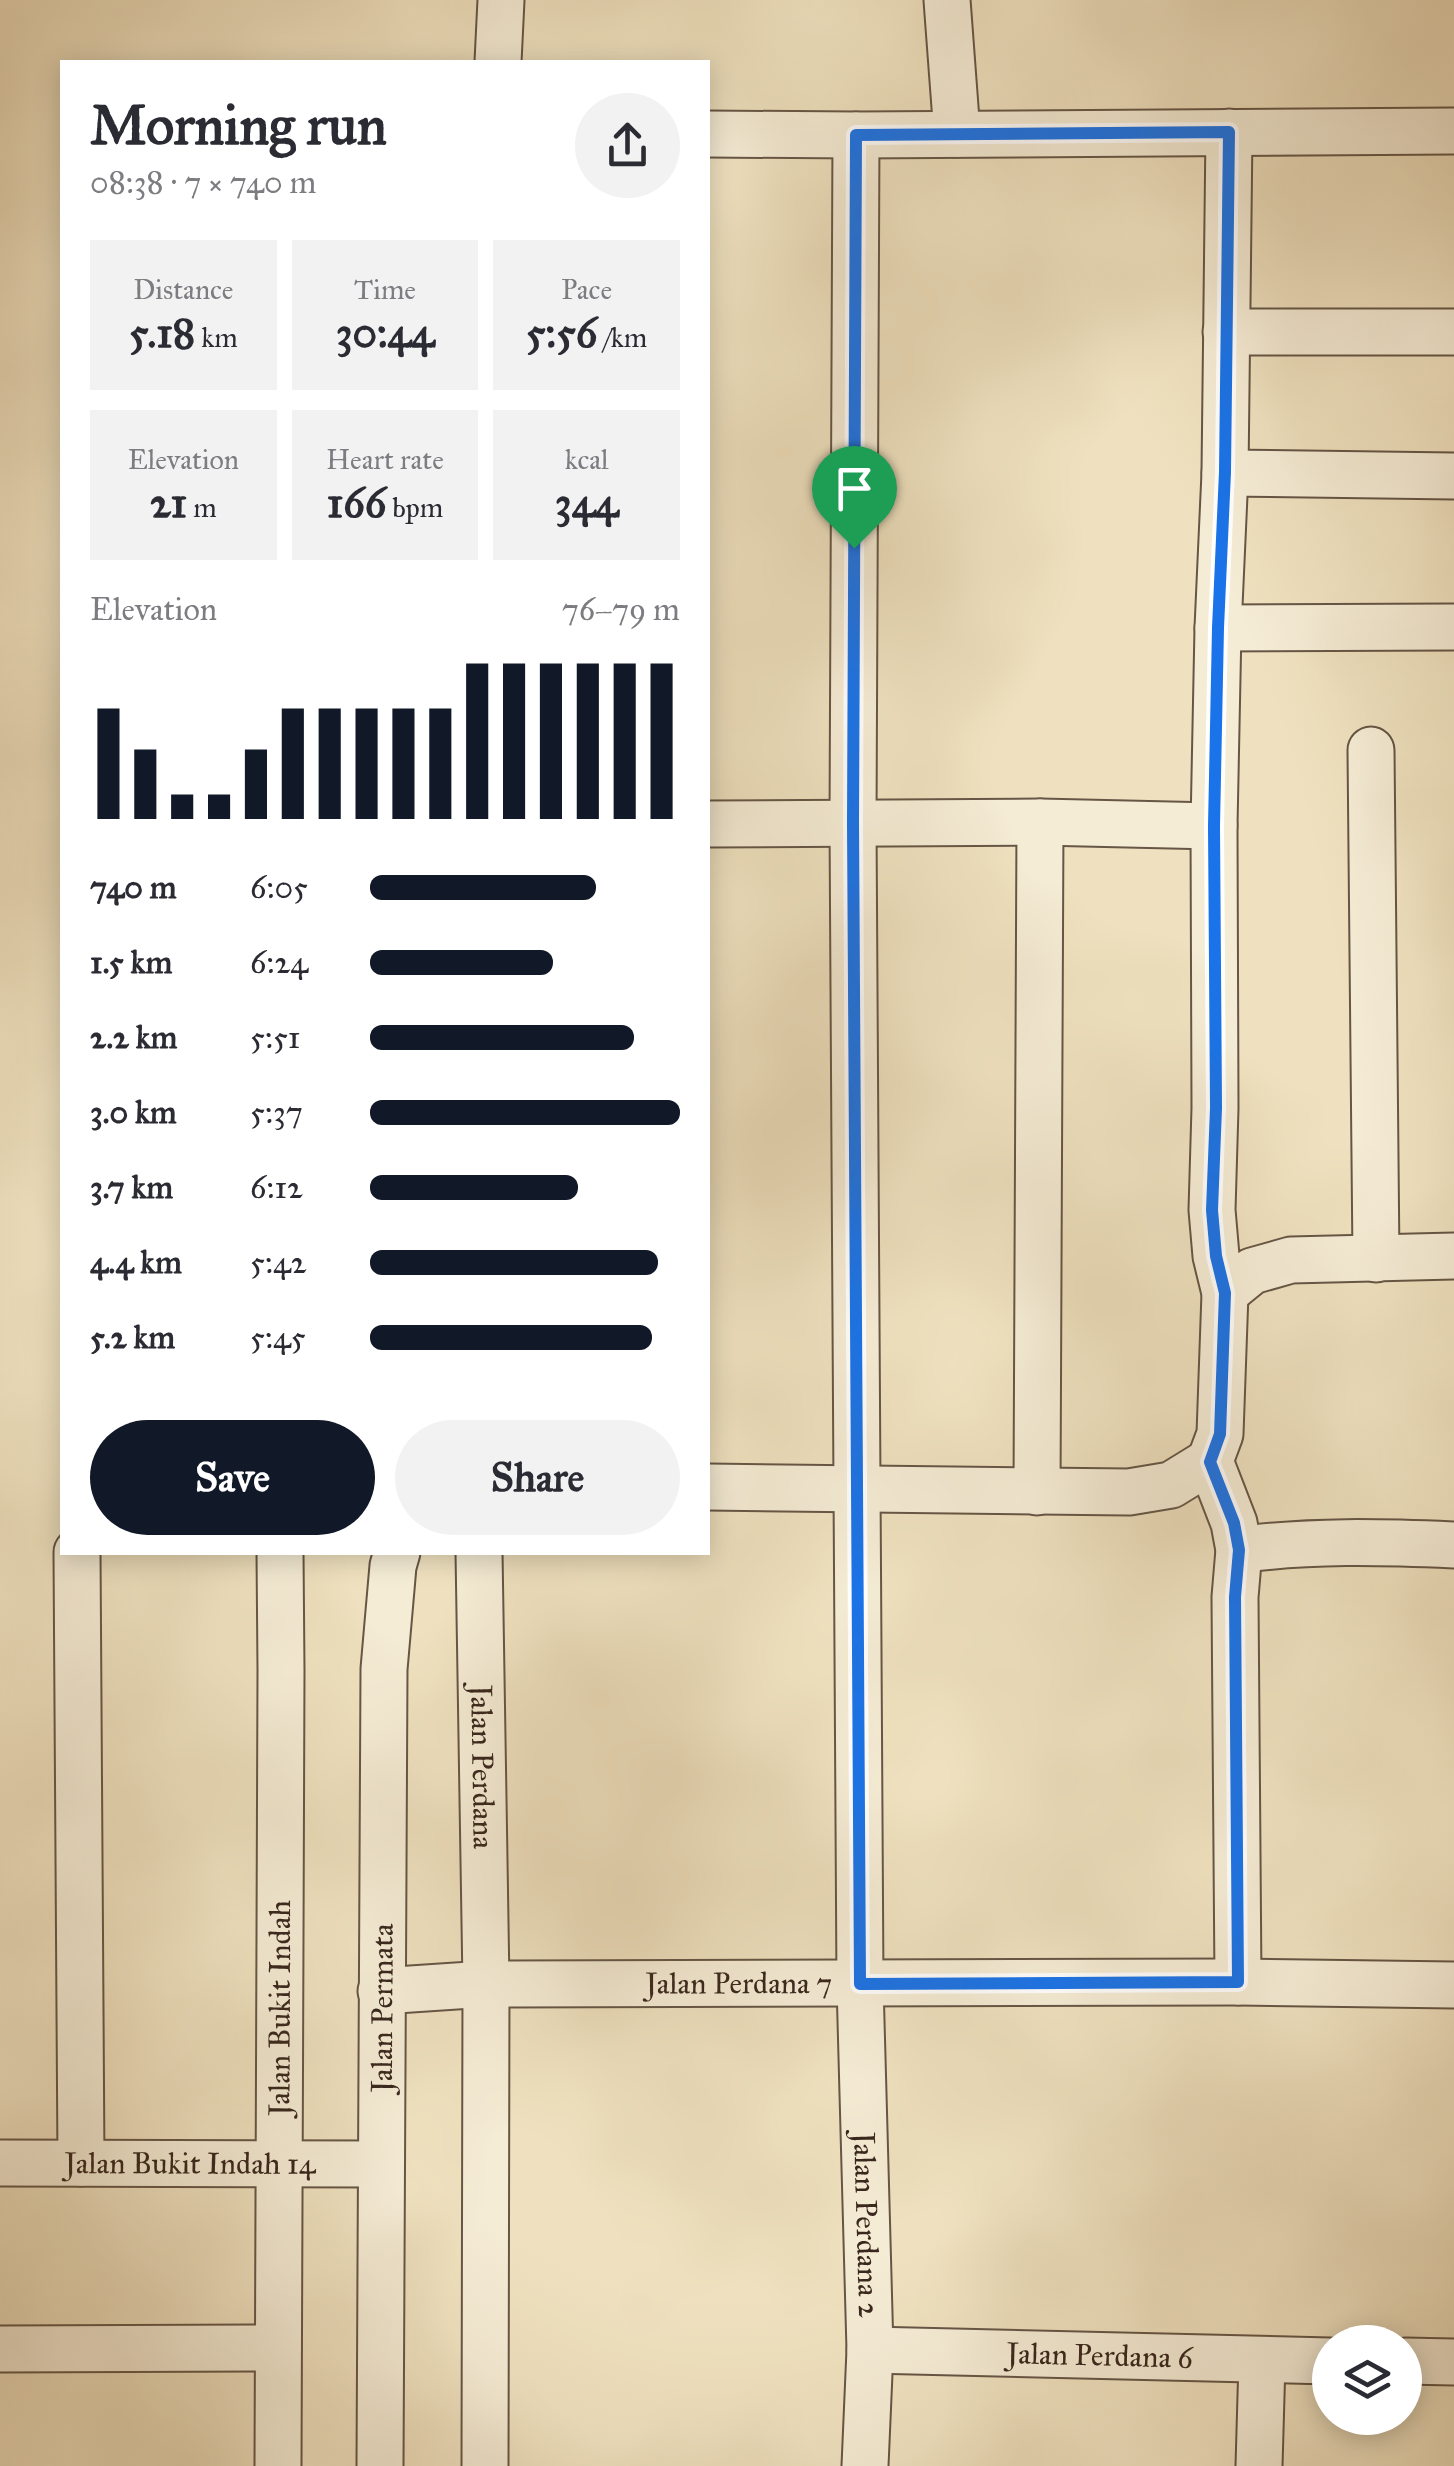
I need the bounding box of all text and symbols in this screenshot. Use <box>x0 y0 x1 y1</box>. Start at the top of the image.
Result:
text: Morning run <box>90 92 387 159</box>
button: share <box>575 93 680 198</box>
text: 08:38 · 7 × 740 m <box>90 163 316 202</box>
text: Distance <box>133 272 234 307</box>
text: Time <box>354 272 416 307</box>
text: Pace <box>561 272 612 307</box>
text: 5.18 <box>129 307 195 359</box>
text: 30:44 <box>336 307 434 359</box>
text: 5:56 <box>526 307 597 359</box>
text: km <box>195 320 238 355</box>
text: /km <box>597 320 647 355</box>
text: Elevation <box>128 442 239 477</box>
text: Heart rate <box>326 442 444 477</box>
text: kcal <box>565 442 609 477</box>
pin <box>812 446 897 549</box>
icon: arrive <box>827 461 882 516</box>
text: 21 <box>150 477 187 529</box>
text: 166 <box>327 477 386 529</box>
text: 344 <box>555 477 618 529</box>
text: m <box>187 490 217 525</box>
text: bpm <box>386 490 443 525</box>
text: Elevation <box>90 590 217 629</box>
text: 76–79 m <box>562 590 680 629</box>
text: 740 m <box>90 868 177 907</box>
text: 6:05 <box>250 868 308 907</box>
text: 1.5 km <box>90 943 172 982</box>
text: 6:24 <box>250 943 308 982</box>
text: 2.2 km <box>90 1018 178 1057</box>
text: 5:51 <box>250 1018 300 1057</box>
text: 3.0 km <box>90 1093 177 1132</box>
text: 5:37 <box>250 1093 303 1132</box>
text: 3.7 km <box>90 1168 173 1207</box>
text: 6:12 <box>250 1168 303 1207</box>
text: 4.4 km <box>90 1243 182 1282</box>
text: 5:42 <box>250 1243 307 1282</box>
text: 5.2 km <box>90 1318 175 1357</box>
text: 5:45 <box>250 1318 306 1357</box>
button: Save <box>90 1420 375 1535</box>
button: Share <box>395 1420 680 1535</box>
street label: Jalan Perdana <box>463 1682 502 1850</box>
street label: Jalan Bukit Indah <box>261 1900 298 2119</box>
street label: Jalan Permata <box>364 1923 401 2096</box>
street label: Jalan Perdana 7 <box>642 1965 832 2002</box>
street label: Jalan Perdana 2 <box>846 2129 887 2318</box>
street label: Jalan Bukit Indah 14 <box>61 2145 317 2182</box>
map controls <box>1312 2325 1422 2435</box>
button: layers <box>1312 2325 1422 2435</box>
street label: Jalan Perdana 6 <box>1003 2335 1195 2376</box>

